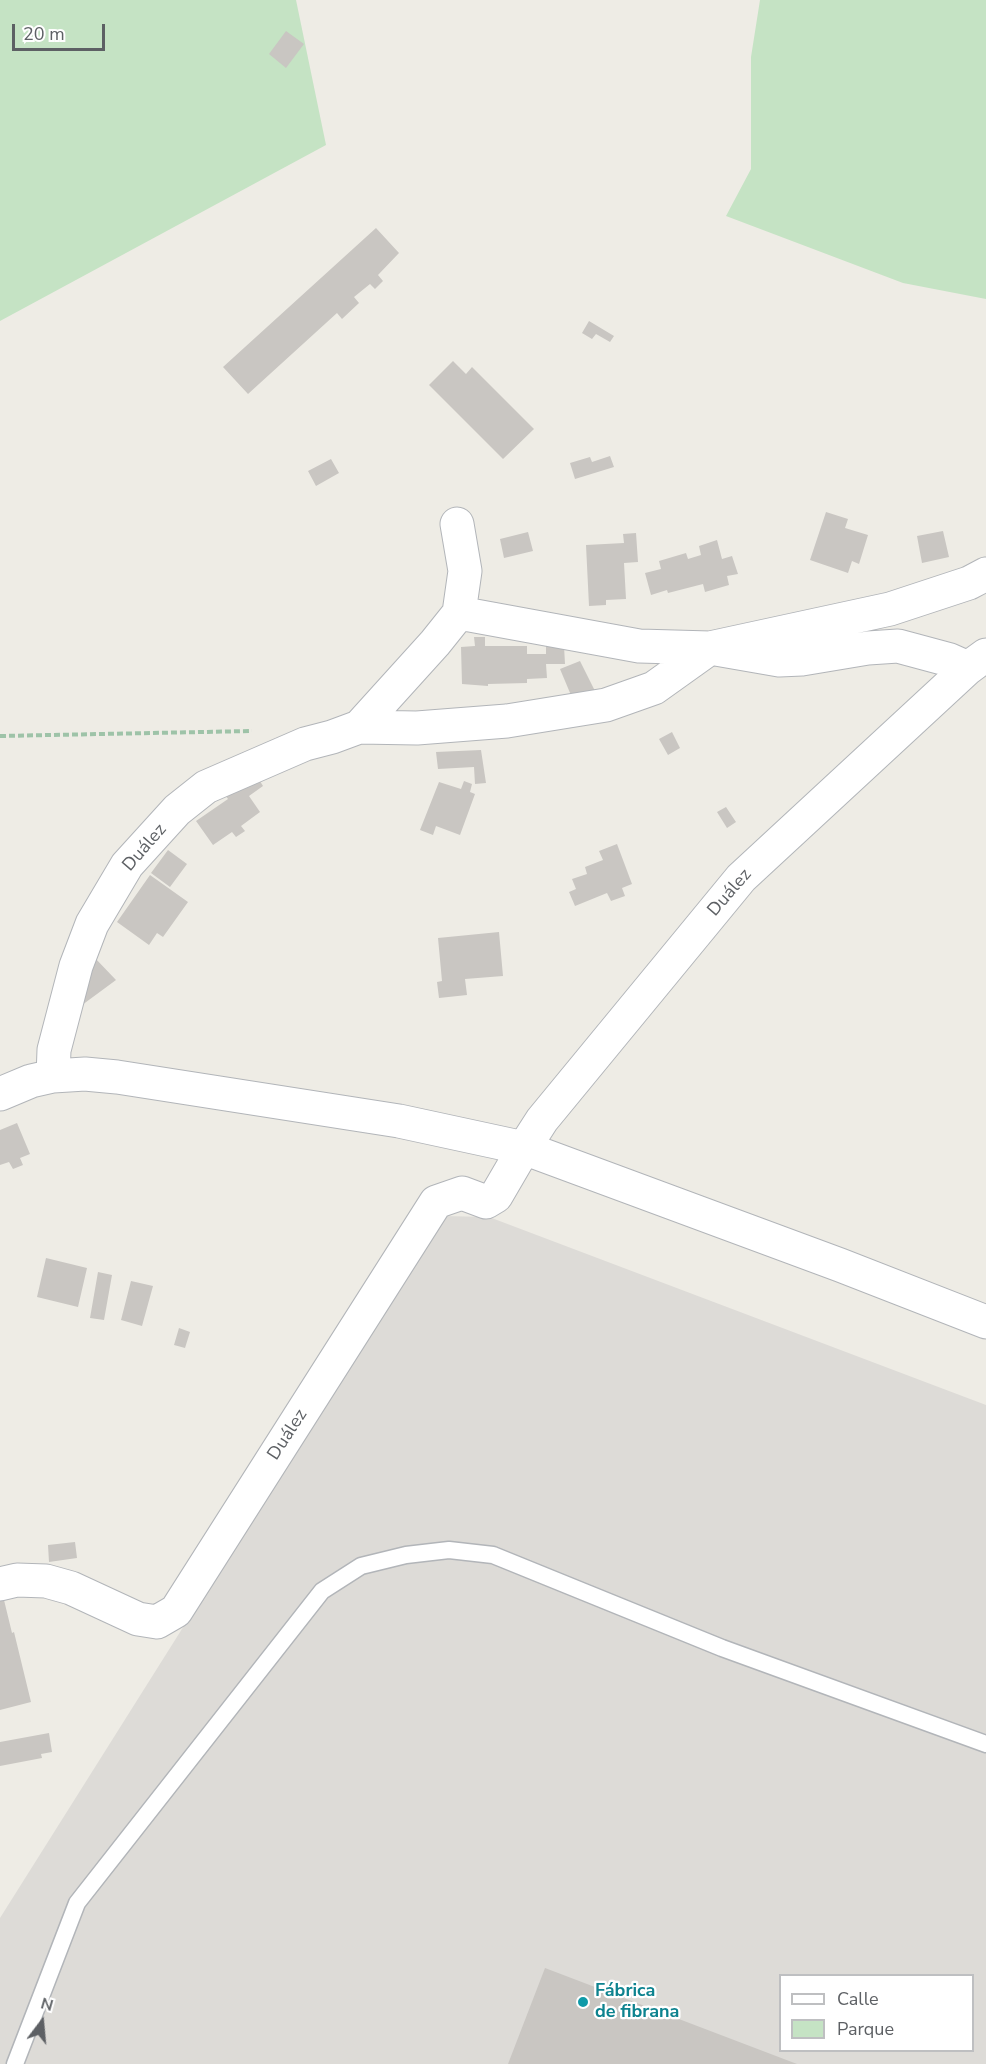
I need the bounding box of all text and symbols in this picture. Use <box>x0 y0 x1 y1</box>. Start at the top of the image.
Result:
scale bar <box>15 12 108 50</box>
text: 20 m <box>23 22 65 46</box>
street label: Duález <box>118 820 172 876</box>
street label: Duález <box>703 865 757 921</box>
street label: Duález <box>264 1406 312 1464</box>
legend <box>779 1974 974 2052</box>
place label: Fábrica de fibrana <box>595 1981 679 2024</box>
text: Calle <box>837 1987 879 2011</box>
north arrow <box>12 1992 72 2052</box>
text: N <box>38 1992 56 2017</box>
marker: Fábrica de fibrana <box>576 1995 590 2009</box>
text: Parque <box>837 2017 894 2041</box>

